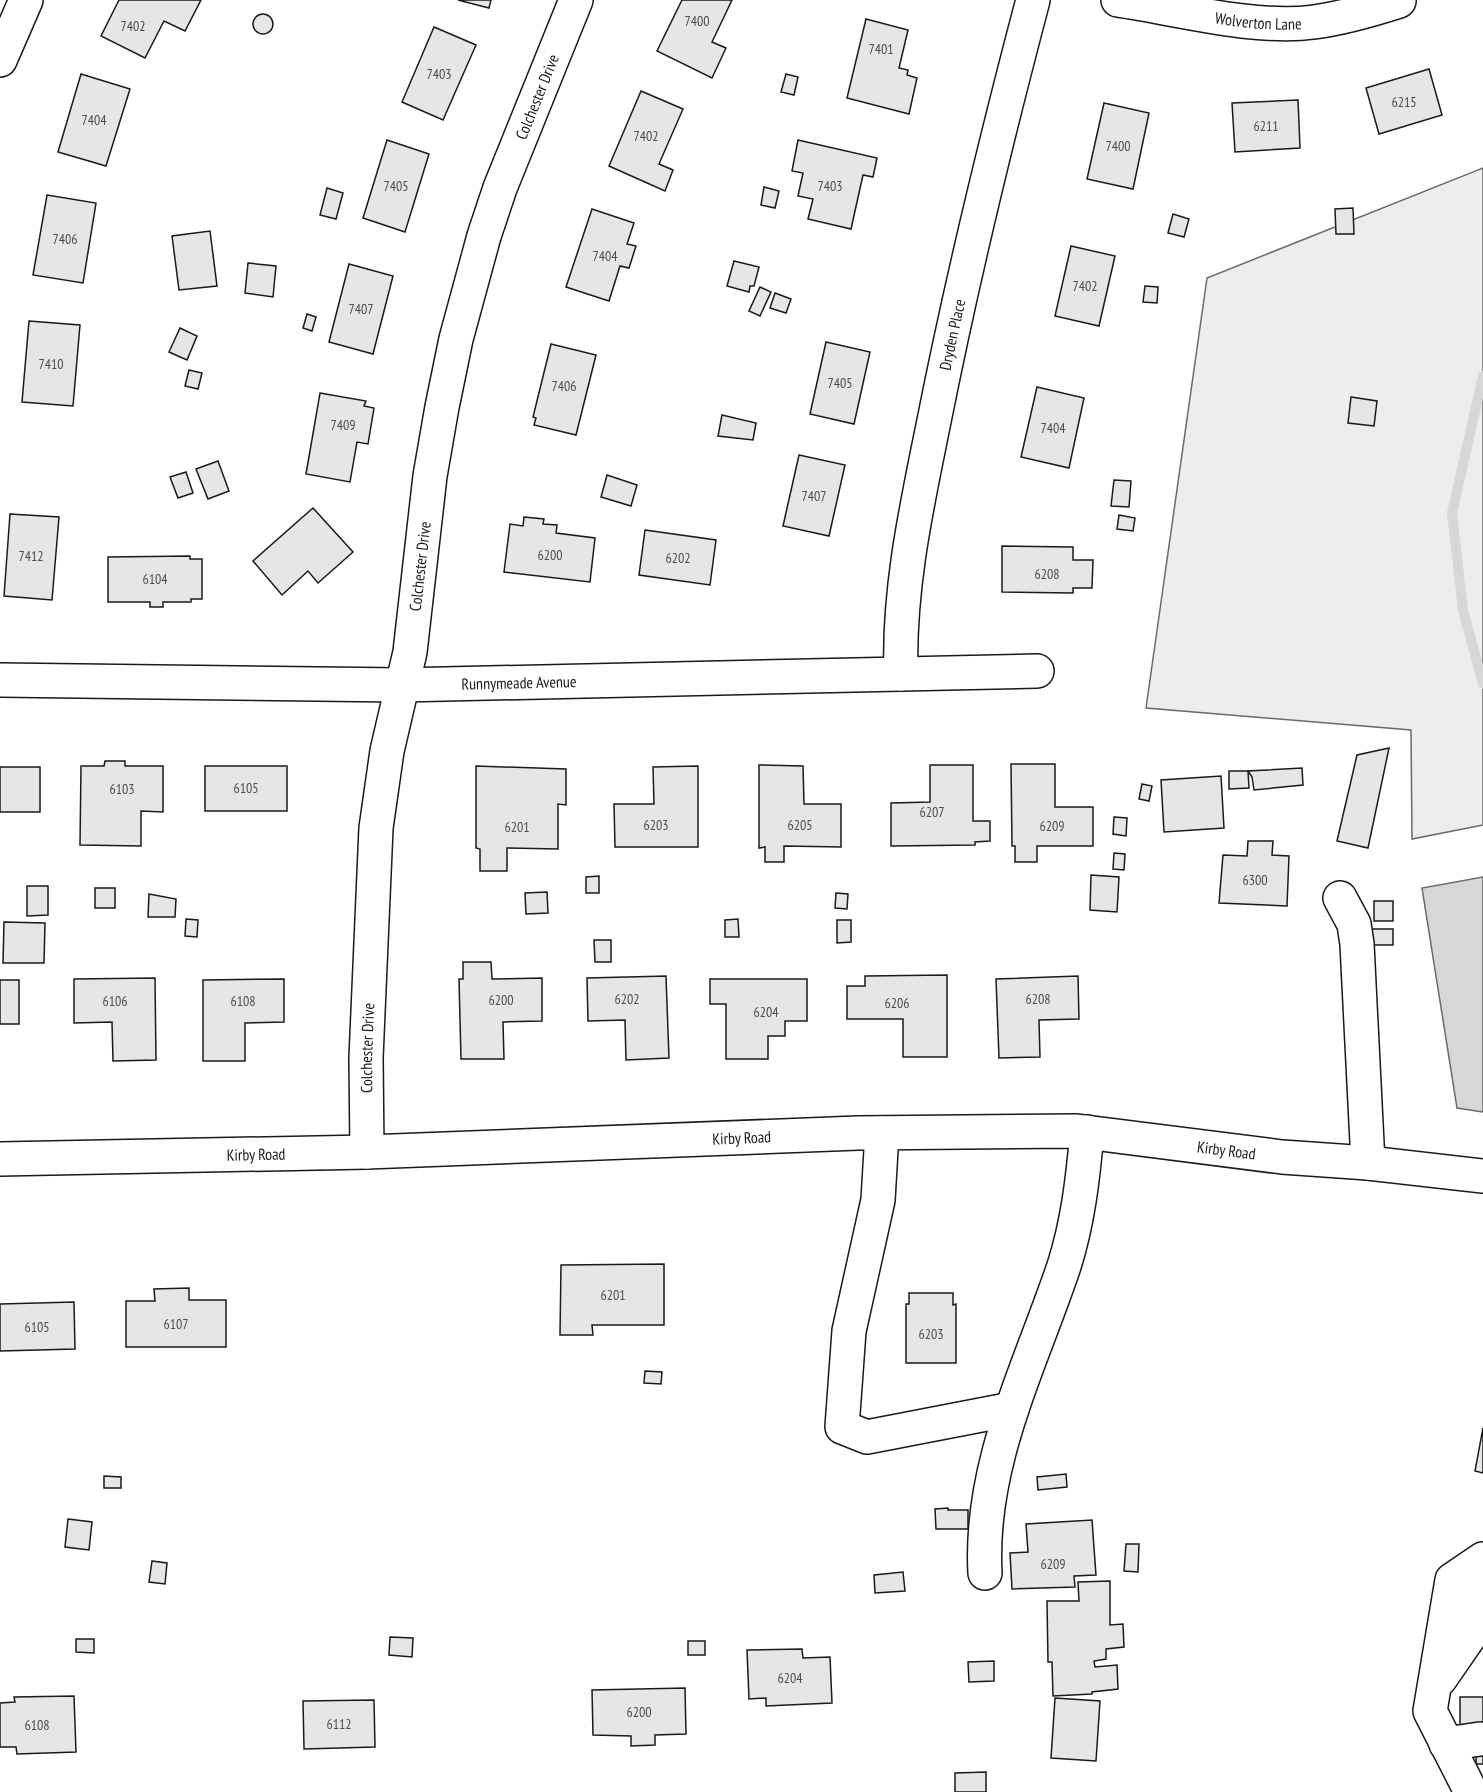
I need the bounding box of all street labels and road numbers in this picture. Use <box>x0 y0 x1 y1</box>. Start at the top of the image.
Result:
street label: Wolverton Lane <box>1214 7 1302 34</box>
street label: Colchester Drive <box>511 51 563 142</box>
street label: Dryden Place <box>935 297 969 372</box>
street label: Colchester Drive <box>405 520 435 612</box>
street label: Runnymeade Avenue <box>461 671 577 694</box>
street label: Colchester Drive <box>356 1003 378 1093</box>
street label: Kirby Road <box>712 1126 772 1149</box>
street label: Kirby Road <box>1196 1136 1257 1164</box>
street label: Kirby Road <box>226 1144 286 1165</box>

